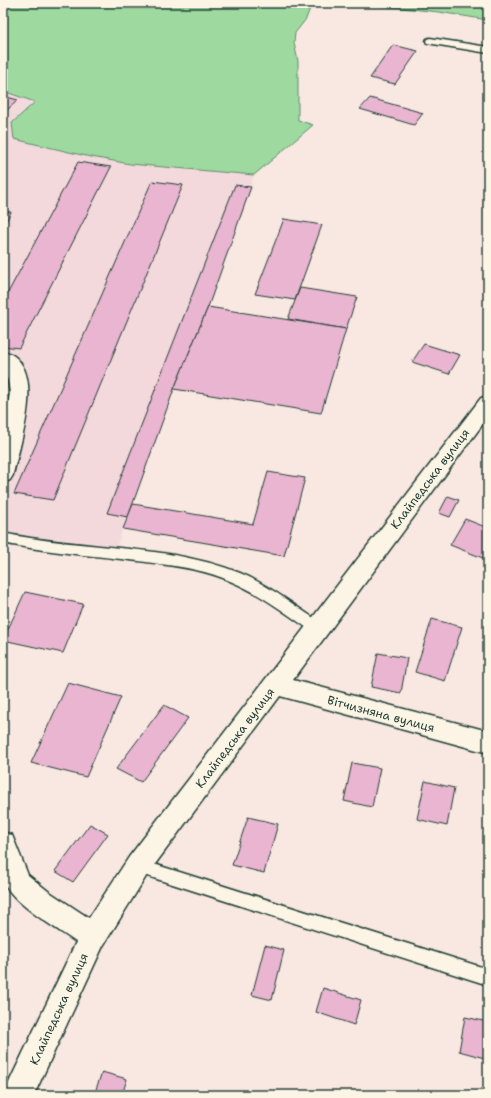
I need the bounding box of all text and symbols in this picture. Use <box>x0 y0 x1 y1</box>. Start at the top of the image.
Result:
street label: Клайпедська вулиця <box>387 426 473 532</box>
street label: Клайпедська вулиця <box>192 685 278 791</box>
street label: Вітчизняна вулиця <box>326 692 436 736</box>
street label: Клайпедська вулиця <box>26 950 92 1068</box>

